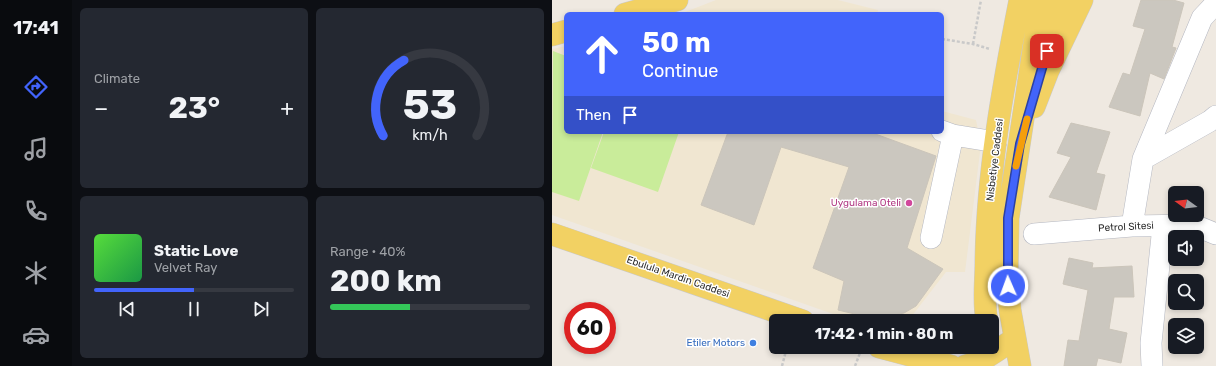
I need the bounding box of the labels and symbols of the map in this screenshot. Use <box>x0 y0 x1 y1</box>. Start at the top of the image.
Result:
pin <box>1030 34 1064 68</box>
street label: Nisbetiye Caddesi <box>984 118 1006 202</box>
north arrow <box>1168 186 1204 222</box>
place label: Uygulama Oteli <box>831 197 901 209</box>
marker: Uygulama Oteli <box>904 198 914 208</box>
street label: Petrol Sitesi <box>1098 220 1154 234</box>
street label: Ebulula Mardin Caddesi <box>625 254 731 300</box>
position arrow <box>987 265 1029 307</box>
speed limit sign: 60 <box>564 302 616 354</box>
place label: Etiler Motors <box>686 337 745 349</box>
marker: Etiler Motors <box>748 338 758 348</box>

